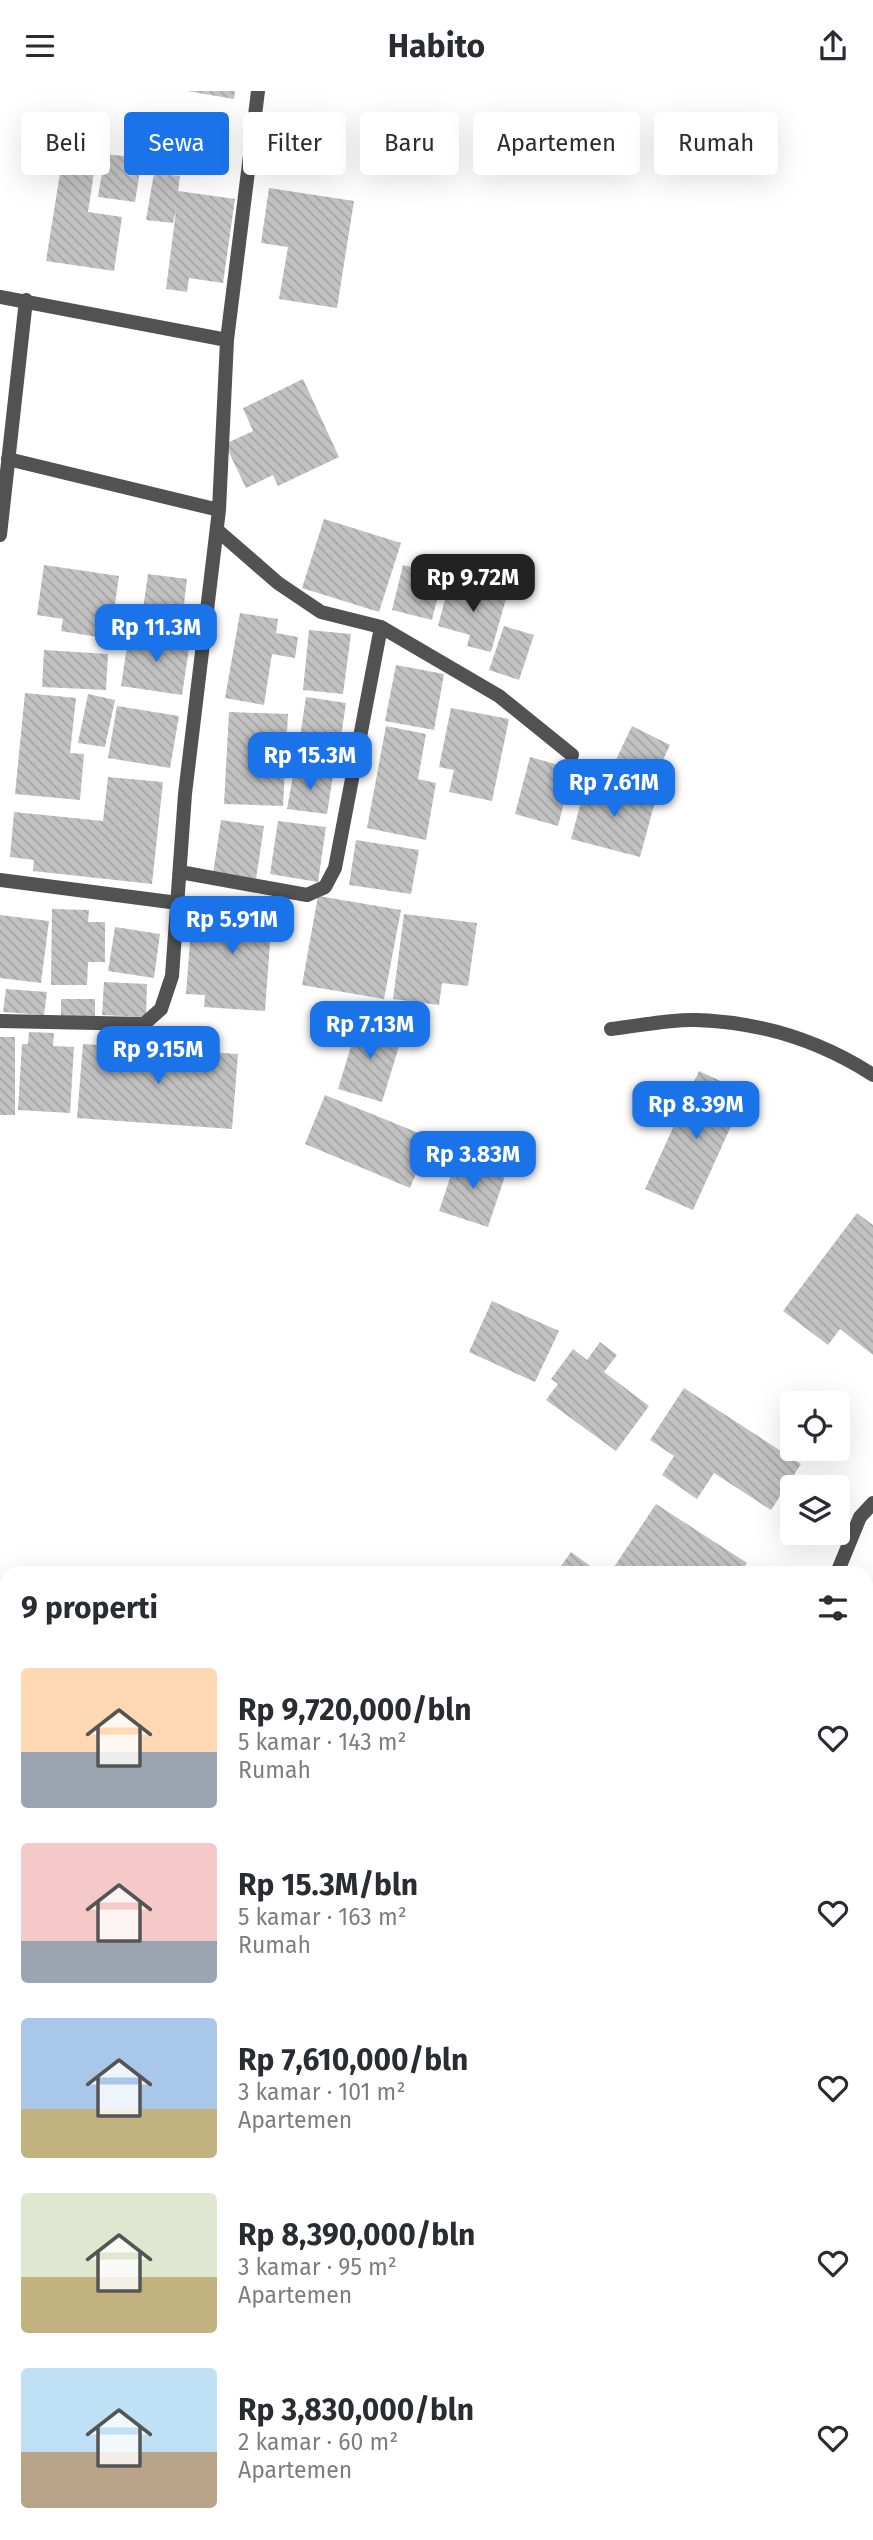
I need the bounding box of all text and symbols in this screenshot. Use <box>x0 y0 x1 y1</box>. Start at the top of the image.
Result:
icon: menu <box>21 27 59 65</box>
text: Habito <box>388 27 485 65</box>
icon: share <box>814 27 852 65</box>
chip: Beli <box>21 112 110 175</box>
chip: Sewa <box>124 112 229 175</box>
chip: Filter <box>243 112 346 175</box>
chip: Baru <box>360 112 459 175</box>
chip: Apartemen <box>473 112 640 175</box>
chip: Rumah <box>654 112 778 175</box>
pin: Rp 9.72M <box>401 554 545 614</box>
text: Rp 9.72M <box>427 563 519 591</box>
pin: Rp 11.3M <box>84 605 228 664</box>
text: Rp 11.3M <box>111 613 201 641</box>
pin: Rp 15.3M <box>238 733 382 792</box>
text: Rp 15.3M <box>264 741 356 769</box>
pin: Rp 7.61M <box>542 759 686 819</box>
text: Rp 7.61M <box>569 768 659 796</box>
pin: Rp 5.91M <box>160 897 304 956</box>
text: Rp 5.91M <box>186 905 278 933</box>
pin: Rp 7.13M <box>298 1002 442 1061</box>
text: Rp 7.13M <box>326 1010 414 1038</box>
pin: Rp 9.15M <box>86 1027 230 1086</box>
text: Rp 9.15M <box>113 1035 203 1063</box>
pin: Rp 8.39M <box>624 1081 768 1141</box>
text: Rp 8.39M <box>648 1090 744 1118</box>
pin: Rp 3.83M <box>401 1131 545 1191</box>
text: Rp 3.83M <box>426 1140 520 1168</box>
map controls <box>780 1391 850 1545</box>
button: locate <box>780 1391 850 1461</box>
button: layers <box>780 1475 850 1545</box>
icon: filters <box>814 1589 852 1627</box>
text: 9 properti <box>21 1590 158 1626</box>
text: Rp 9,720,000/bln <box>238 1692 472 1728</box>
icon: home <box>77 1696 161 1780</box>
icon: heart <box>814 1719 852 1757</box>
text: 5 kamar · 143 m² <box>238 1728 407 1756</box>
text: Rumah <box>238 1756 311 1784</box>
text: Rp 15.3M/bln <box>238 1867 418 1903</box>
icon: home <box>77 1871 161 1955</box>
icon: heart <box>814 1894 852 1932</box>
text: 5 kamar · 163 m² <box>238 1903 407 1931</box>
text: Rumah <box>238 1931 311 1959</box>
text: Rp 7,610,000/bln <box>238 2042 468 2078</box>
icon: home <box>77 2046 161 2130</box>
icon: heart <box>814 2069 852 2107</box>
text: 3 kamar · 101 m² <box>238 2078 405 2106</box>
text: Apartemen <box>238 2106 352 2134</box>
text: Rp 8,390,000/bln <box>238 2217 475 2253</box>
icon: home <box>77 2221 161 2305</box>
icon: heart <box>814 2244 852 2282</box>
text: 3 kamar · 95 m² <box>238 2253 397 2281</box>
text: Apartemen <box>238 2281 352 2309</box>
text: Rp 3,830,000/bln <box>238 2392 474 2428</box>
icon: home <box>77 2396 161 2480</box>
icon: heart <box>814 2419 852 2457</box>
text: 2 kamar · 60 m² <box>238 2428 398 2456</box>
text: Apartemen <box>238 2456 352 2484</box>

